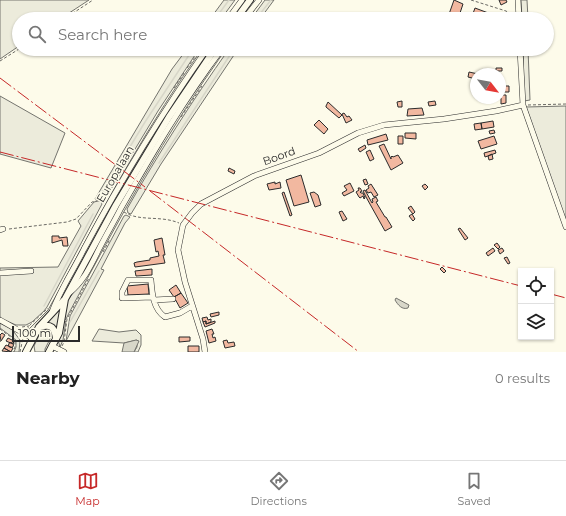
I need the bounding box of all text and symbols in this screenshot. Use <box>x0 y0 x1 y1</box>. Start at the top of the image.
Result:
search box <box>12 12 554 56</box>
icon: search <box>26 23 48 45</box>
text: Search here <box>58 25 147 44</box>
north arrow <box>470 68 506 104</box>
street label: Europalaan <box>93 143 137 205</box>
street label: Boord <box>261 144 297 168</box>
map controls <box>518 268 554 340</box>
button: locate <box>518 268 554 304</box>
button: layers <box>518 304 554 340</box>
scale bar <box>12 324 80 343</box>
text: 100 m <box>18 326 51 340</box>
text: Nearby <box>16 368 80 388</box>
text: 0 results <box>495 370 550 386</box>
tab: Map <box>75 470 100 508</box>
tab: Directions <box>251 470 307 508</box>
tab: Saved <box>458 470 491 508</box>

